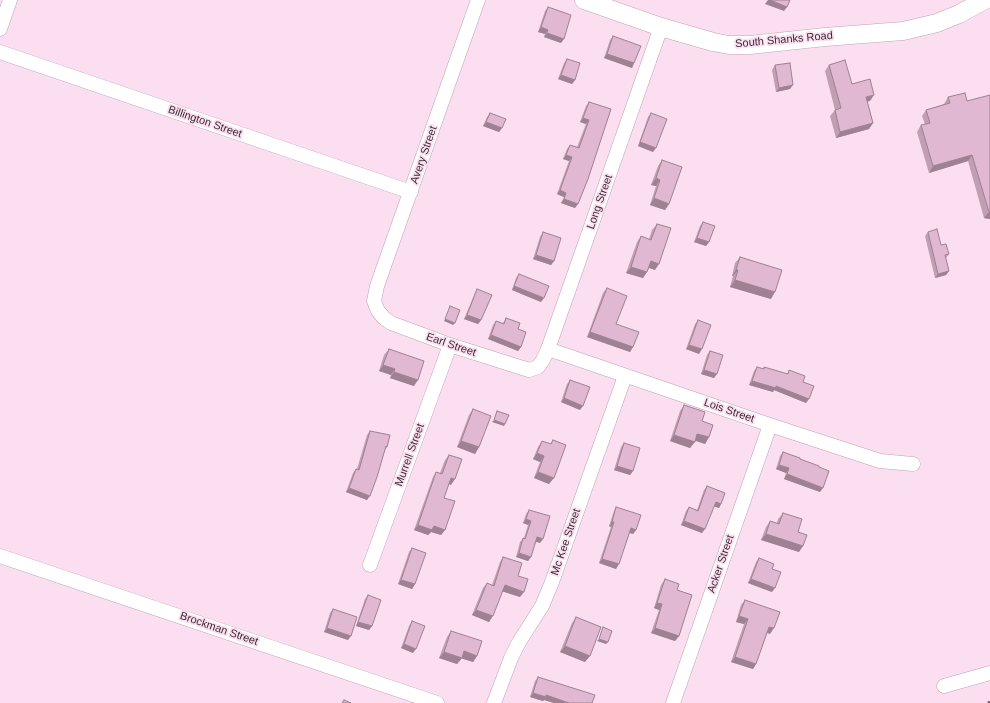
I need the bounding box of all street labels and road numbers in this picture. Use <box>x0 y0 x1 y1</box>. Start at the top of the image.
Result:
street label: South Shanks Road <box>735 29 833 51</box>
street label: Billington Street <box>166 103 244 141</box>
street label: Avery Street <box>408 124 440 186</box>
street label: Long Street <box>585 173 615 231</box>
street label: Earl Street <box>424 330 478 360</box>
street label: Lois Street <box>702 396 756 426</box>
street label: Murrell Street <box>393 422 427 488</box>
street label: Mc Kee Street <box>548 507 584 577</box>
street label: Acker Street <box>705 533 737 595</box>
street label: Brockman Street <box>178 609 260 649</box>

